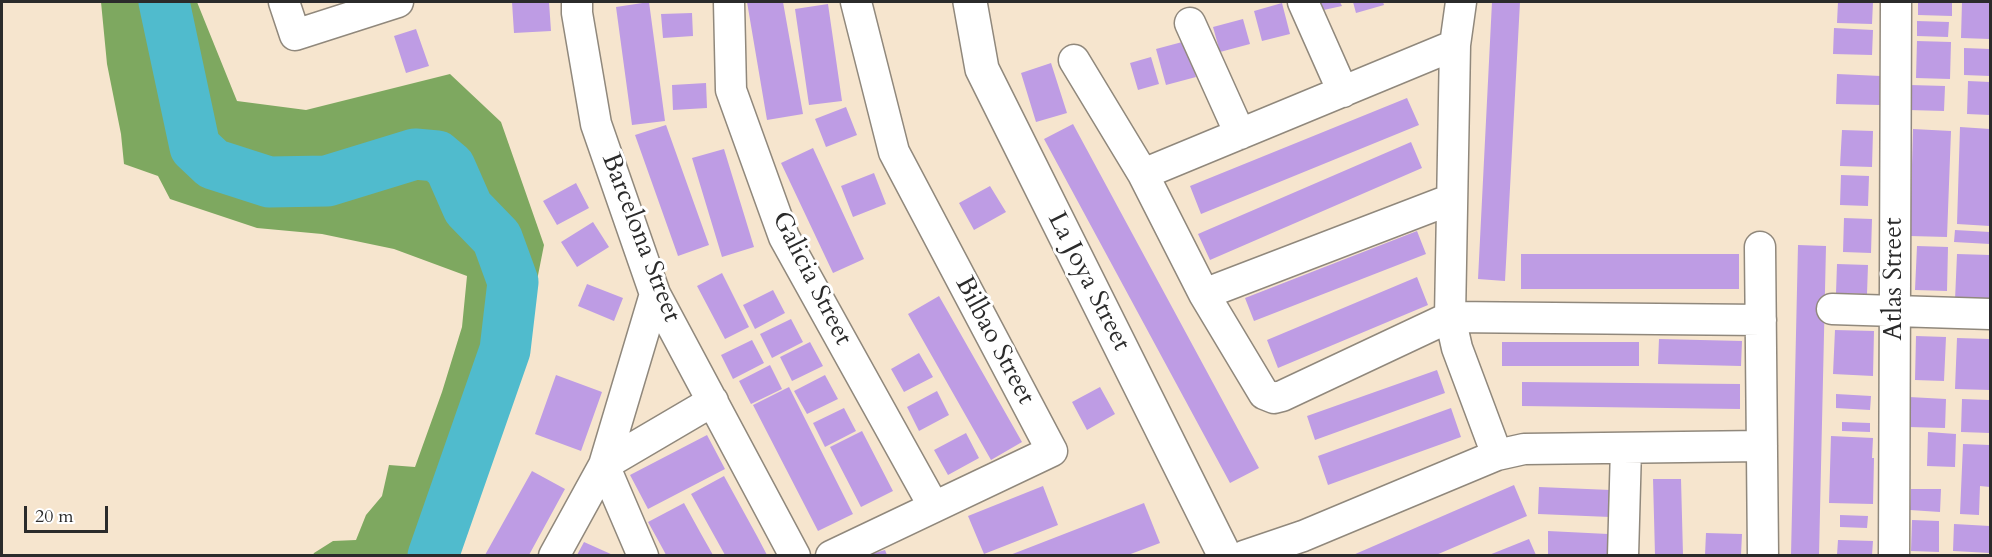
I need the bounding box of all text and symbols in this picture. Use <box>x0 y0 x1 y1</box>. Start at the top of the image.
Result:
street label: Barcelona Street <box>593 149 687 327</box>
street label: Galicia Street <box>764 207 858 351</box>
street label: La Joya Street <box>1040 208 1136 356</box>
street label: Atlas Street <box>1879 218 1911 340</box>
street label: Bilbao Street <box>947 272 1041 410</box>
scale bar <box>27 494 111 532</box>
text: 20 m <box>35 504 74 529</box>

